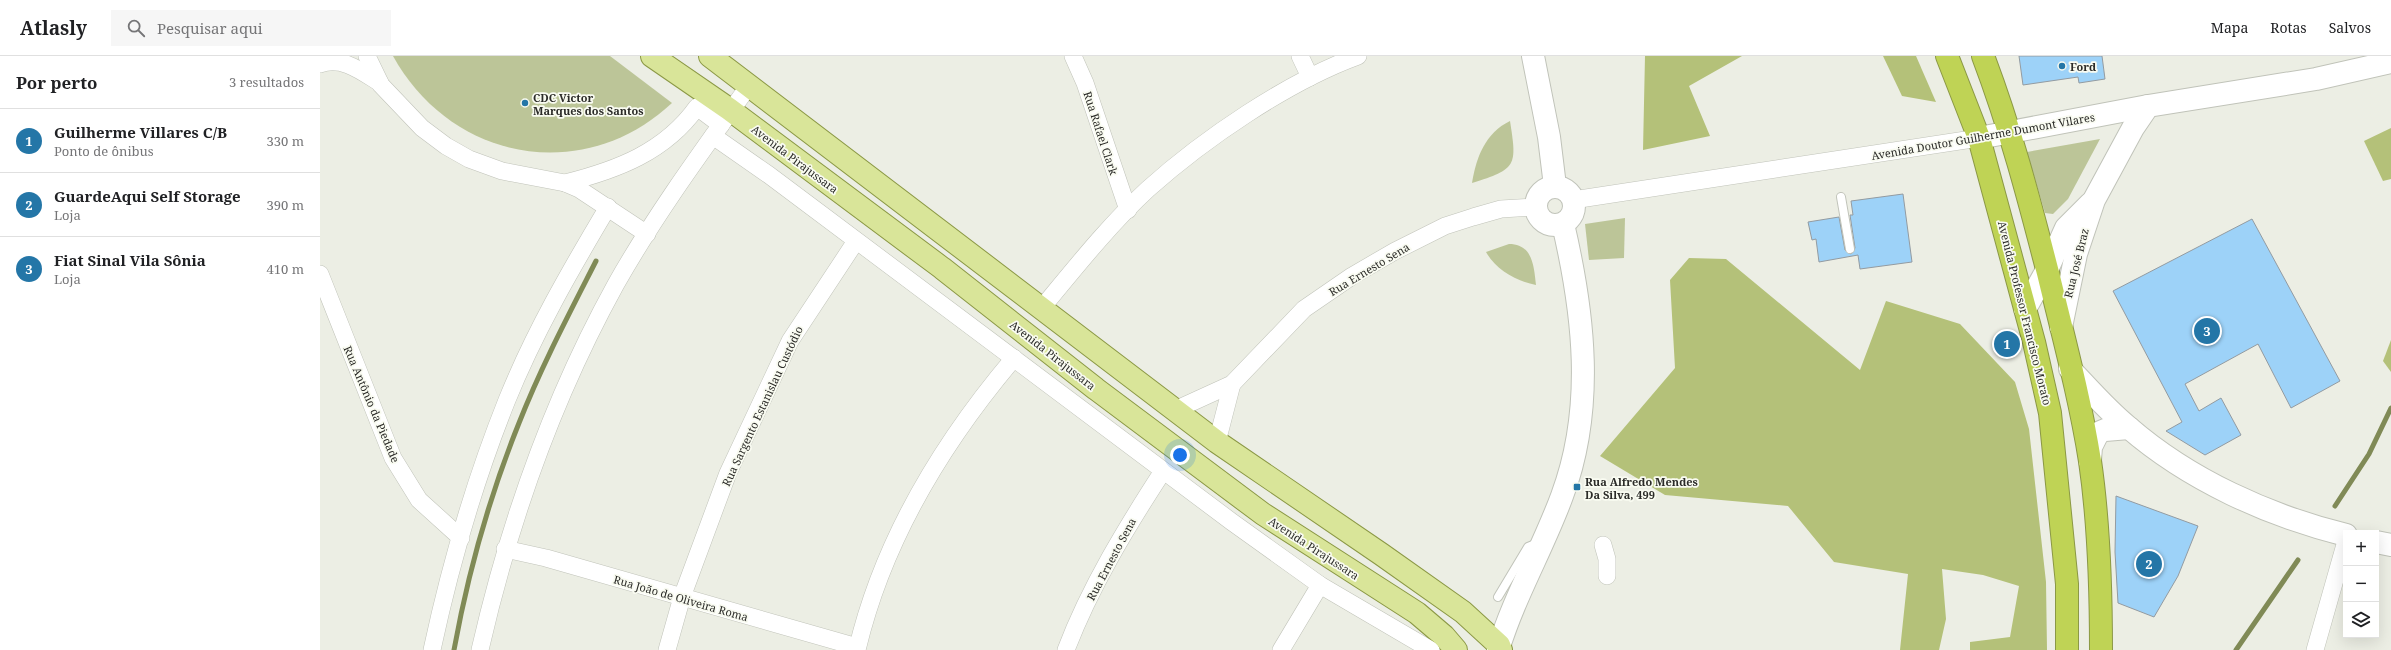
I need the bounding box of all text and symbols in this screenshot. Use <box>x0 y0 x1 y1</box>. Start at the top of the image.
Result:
search box <box>111 10 391 46</box>
text: Atlasly <box>20 15 87 41</box>
icon: search <box>125 17 147 39</box>
text: Pesquisar aqui <box>157 18 262 38</box>
text: Mapa <box>2211 18 2248 37</box>
text: Rotas <box>2270 18 2307 37</box>
text: Salvos <box>2329 18 2371 37</box>
place label: Ford <box>2070 59 2096 74</box>
marker: Ford <box>2057 61 2067 71</box>
text: Por perto <box>16 71 98 94</box>
text: 3 resultados <box>229 73 304 91</box>
street label: Rua Rafael Clark <box>1080 89 1122 177</box>
place label: CDC Victor Marques dos Santos <box>533 90 644 118</box>
marker: CDC Victor Marques dos Santos <box>520 98 530 108</box>
street label: Avenida Doutor Guilherme Dumont Vilares <box>1870 109 2096 163</box>
text: Guilherme Villares C/B <box>54 122 227 142</box>
street label: Avenida Pirajussara <box>749 122 841 196</box>
text: 1 <box>25 132 33 150</box>
text: 330 m <box>267 132 304 150</box>
text: Ponto de ônibus <box>54 142 154 160</box>
text: GuardeAqui Self Storage <box>54 186 241 206</box>
text: 2 <box>25 196 33 214</box>
text: 390 m <box>267 196 304 214</box>
text: Loja <box>54 206 81 224</box>
street label: Avenida Professor Francisco Morato <box>1995 219 2055 407</box>
street label: Rua José Braz <box>2060 227 2092 299</box>
street label: Rua Ernesto Sena <box>1326 239 1412 299</box>
text: Fiat Sinal Vila Sônia <box>54 250 206 270</box>
text: 3 <box>25 260 33 278</box>
text: 410 m <box>267 260 304 278</box>
text: Loja <box>54 270 81 288</box>
pin: 3 <box>2194 316 2220 346</box>
street label: Avenida Pirajussara <box>1007 317 1099 393</box>
street label: Rua Sargento Estanislau Custódio <box>718 324 806 488</box>
pin: 1 <box>1994 329 2020 359</box>
street label: Rua Antônio da Piedade <box>341 343 403 465</box>
your location <box>1170 445 1190 465</box>
place label: Rua Alfredo Mendes Da Silva, 499 <box>1585 474 1698 502</box>
marker: Rua Alfredo Mendes Da Silva, 499 <box>1572 482 1582 492</box>
street label: Avenida Pirajussara <box>1266 513 1362 583</box>
street label: Rua Ernesto Sena <box>1083 515 1139 603</box>
map controls <box>2343 530 2379 638</box>
button: + <box>2343 530 2379 566</box>
pin: 2 <box>2136 549 2162 579</box>
button: − <box>2343 566 2379 602</box>
street label: Rua João de Oliveira Roma <box>612 572 750 624</box>
button: layers <box>2343 602 2379 638</box>

